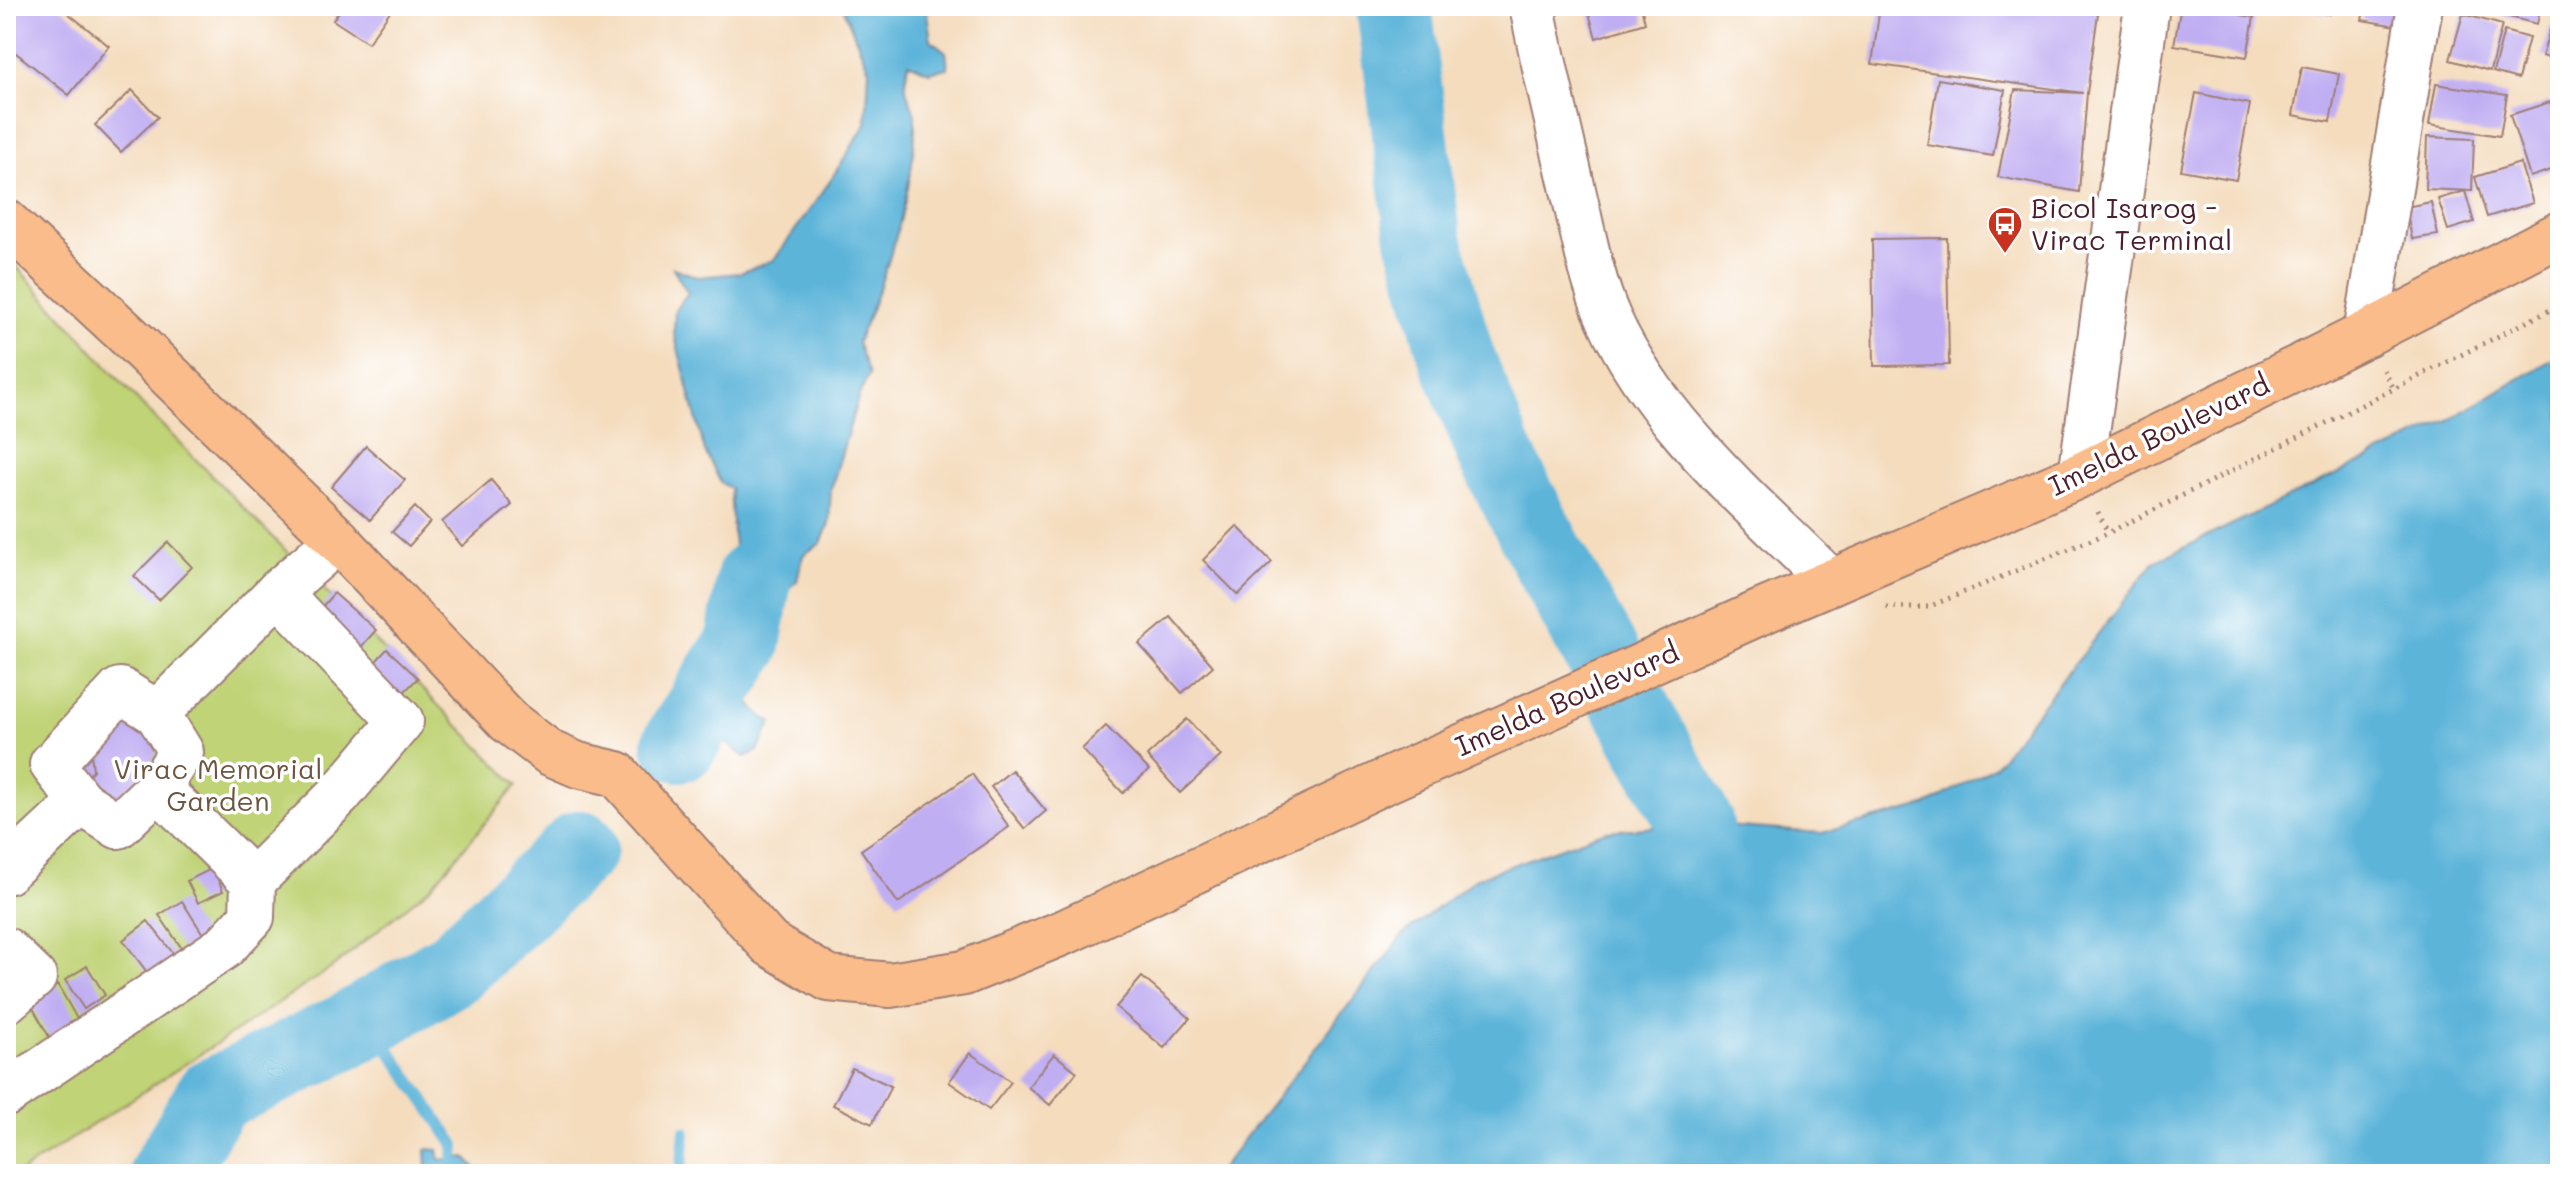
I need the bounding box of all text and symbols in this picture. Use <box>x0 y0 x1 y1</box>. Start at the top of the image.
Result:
place label: Bicol Isarog - Virac Terminal <box>2031 189 2232 257</box>
bus stop icon: Bicol Isarog - Virac Terminal <box>1986 205 2024 255</box>
street label: Imelda Boulevard <box>2042 365 2275 503</box>
street label: Imelda Boulevard <box>1449 633 1684 764</box>
park label: Virac Memorial Garden <box>113 750 323 818</box>

